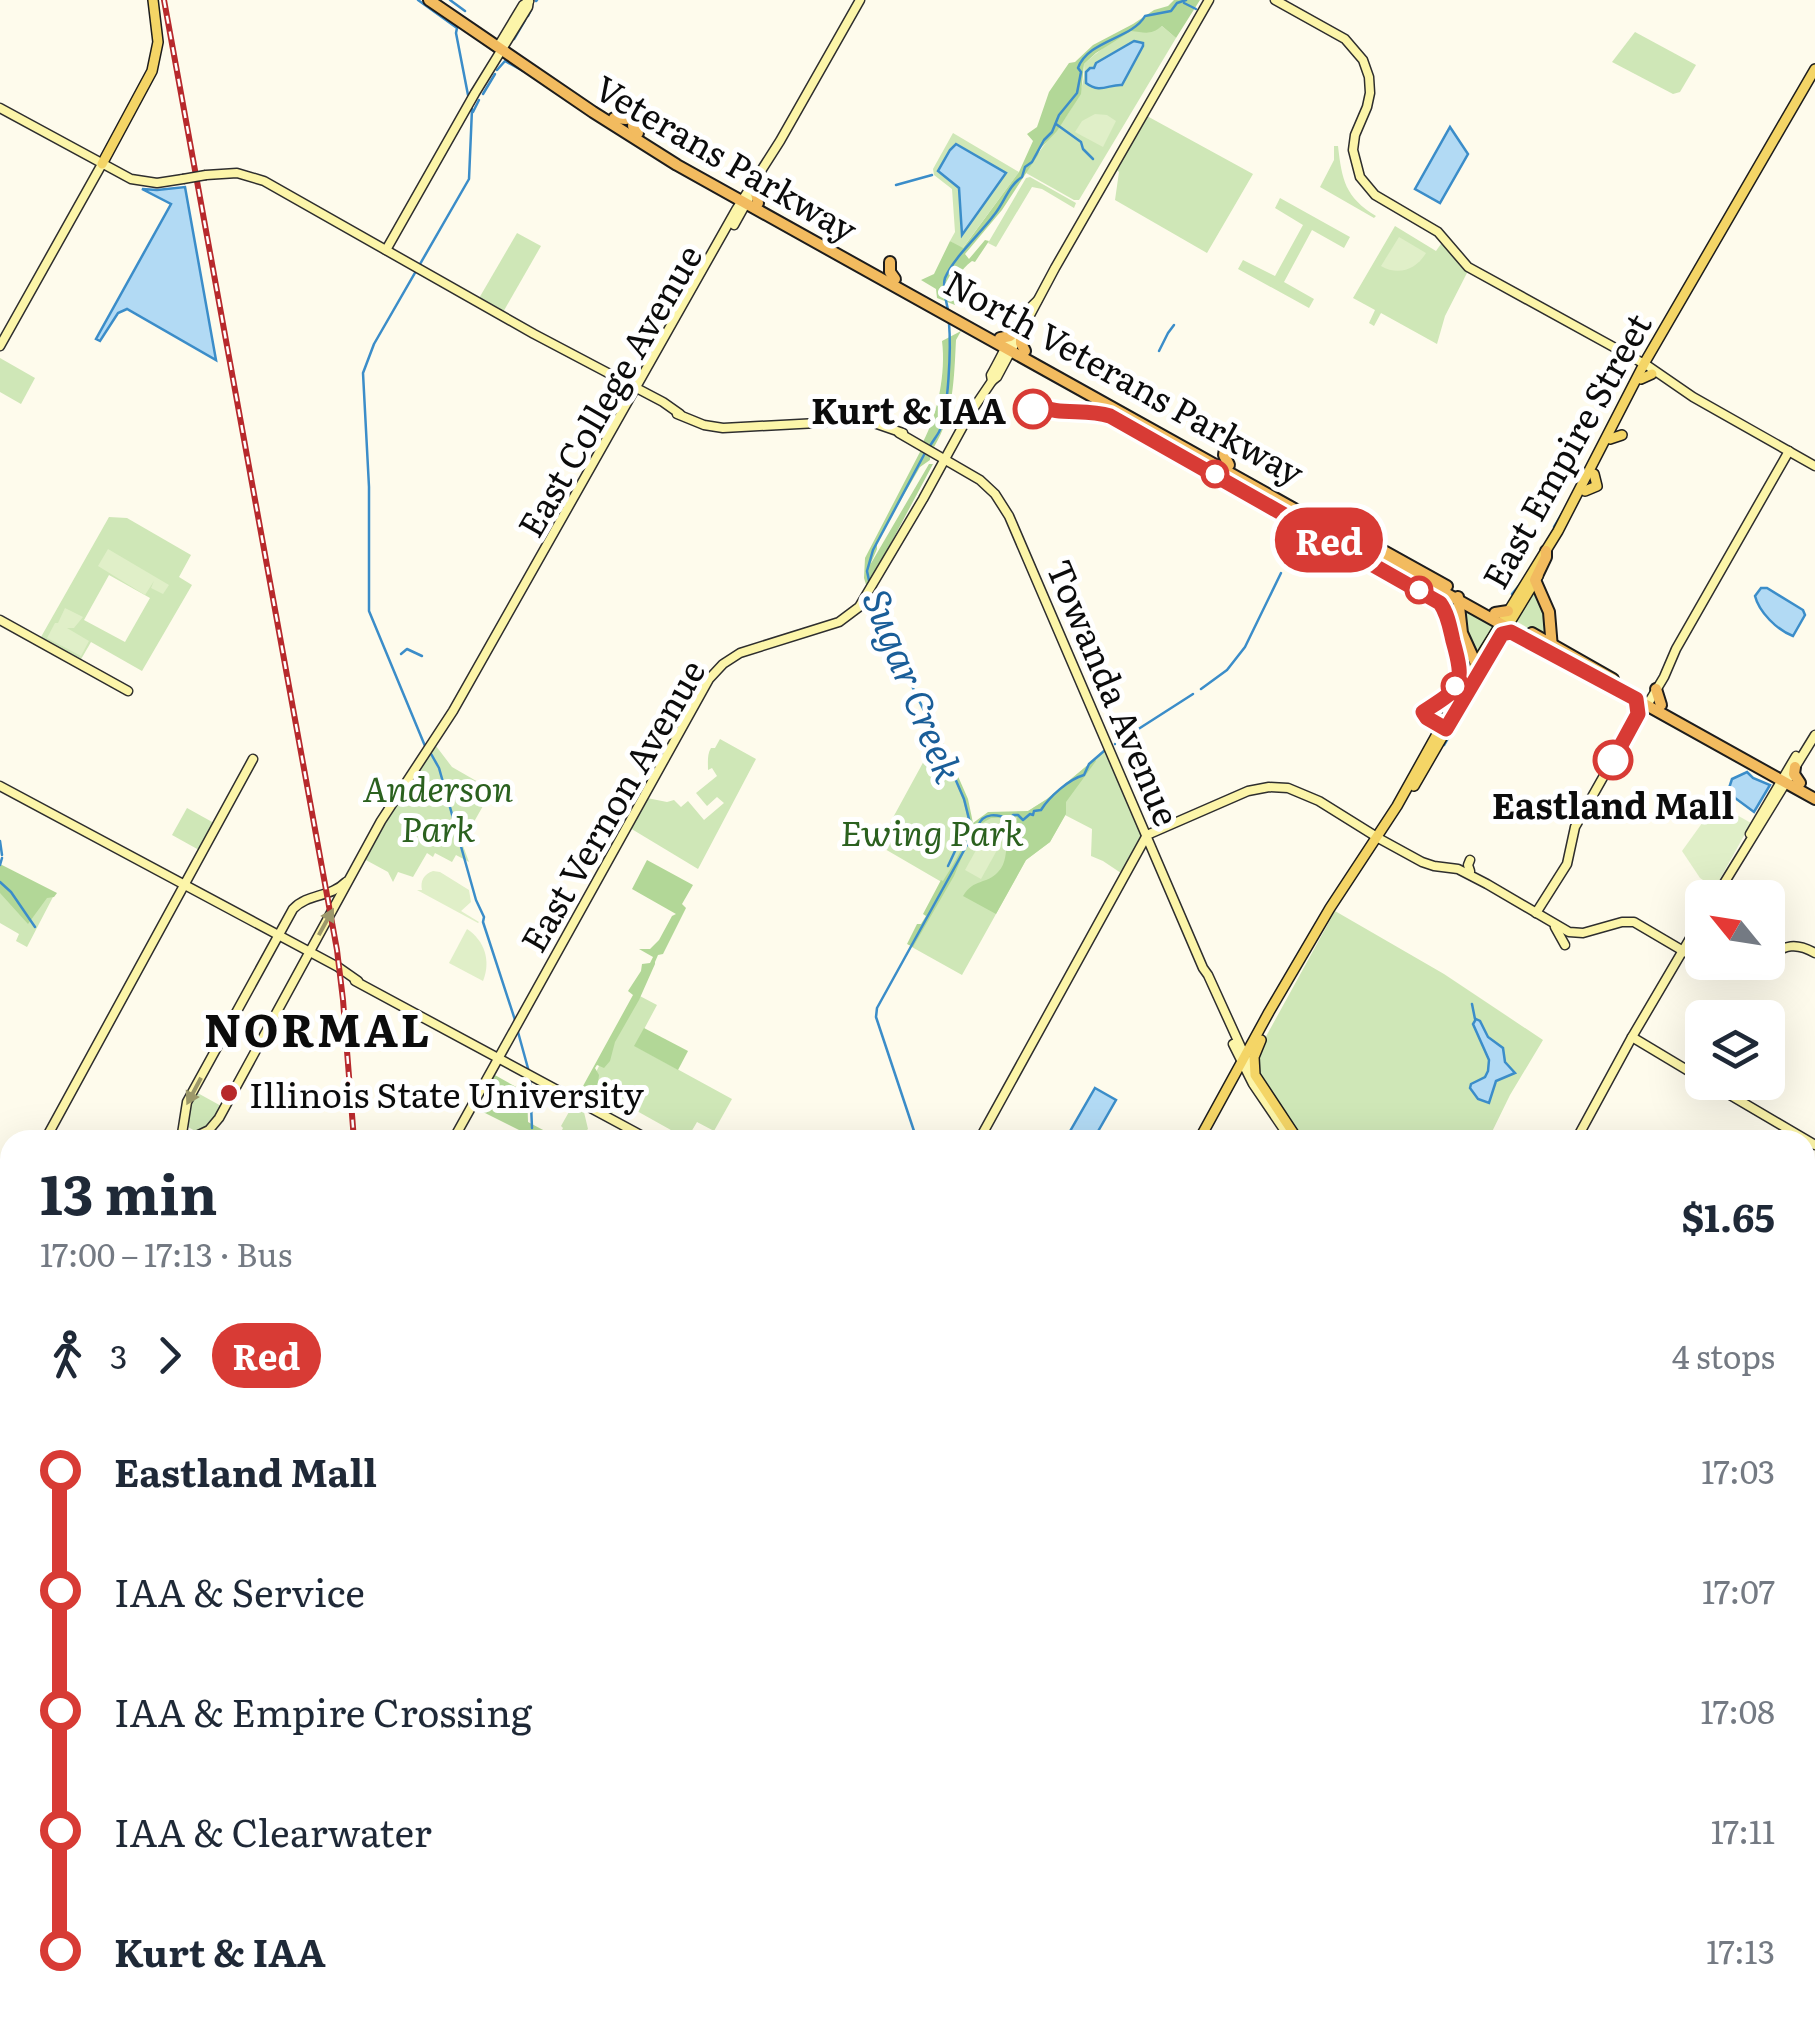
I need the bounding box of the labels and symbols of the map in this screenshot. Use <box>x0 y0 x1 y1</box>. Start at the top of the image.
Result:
street label: Veterans Parkway <box>586 61 869 254</box>
street label: East College Avenue <box>503 234 713 546</box>
street label: North Veterans Parkway <box>936 255 1315 497</box>
street label: East Empire Street <box>1468 303 1662 597</box>
place label: Kurt & IAA <box>811 383 1007 435</box>
marker: Kurt & IAA <box>1014 390 1052 428</box>
unlabelled marker <box>1202 461 1228 487</box>
line badge: Red <box>1272 508 1386 572</box>
street label: Towanda Avenue <box>1035 551 1195 833</box>
unlabelled marker <box>1406 577 1432 603</box>
water label: Sugar Creek <box>850 580 980 790</box>
street label: East Vernon Avenue <box>506 649 716 961</box>
unlabelled marker <box>1442 673 1468 699</box>
marker: Eastland Mall <box>1594 741 1632 779</box>
park label: Anderson Park <box>363 761 514 853</box>
place label: Eastland Mall <box>1492 778 1734 830</box>
park label: Ewing Park <box>840 805 1024 857</box>
north arrow <box>1685 880 1785 980</box>
one-way arrow <box>317 907 334 936</box>
district label: NORMAL <box>204 994 432 1061</box>
place label: Illinois State University <box>249 1067 645 1119</box>
one-way arrow <box>186 1076 203 1105</box>
marker: Illinois State University <box>218 1082 240 1104</box>

